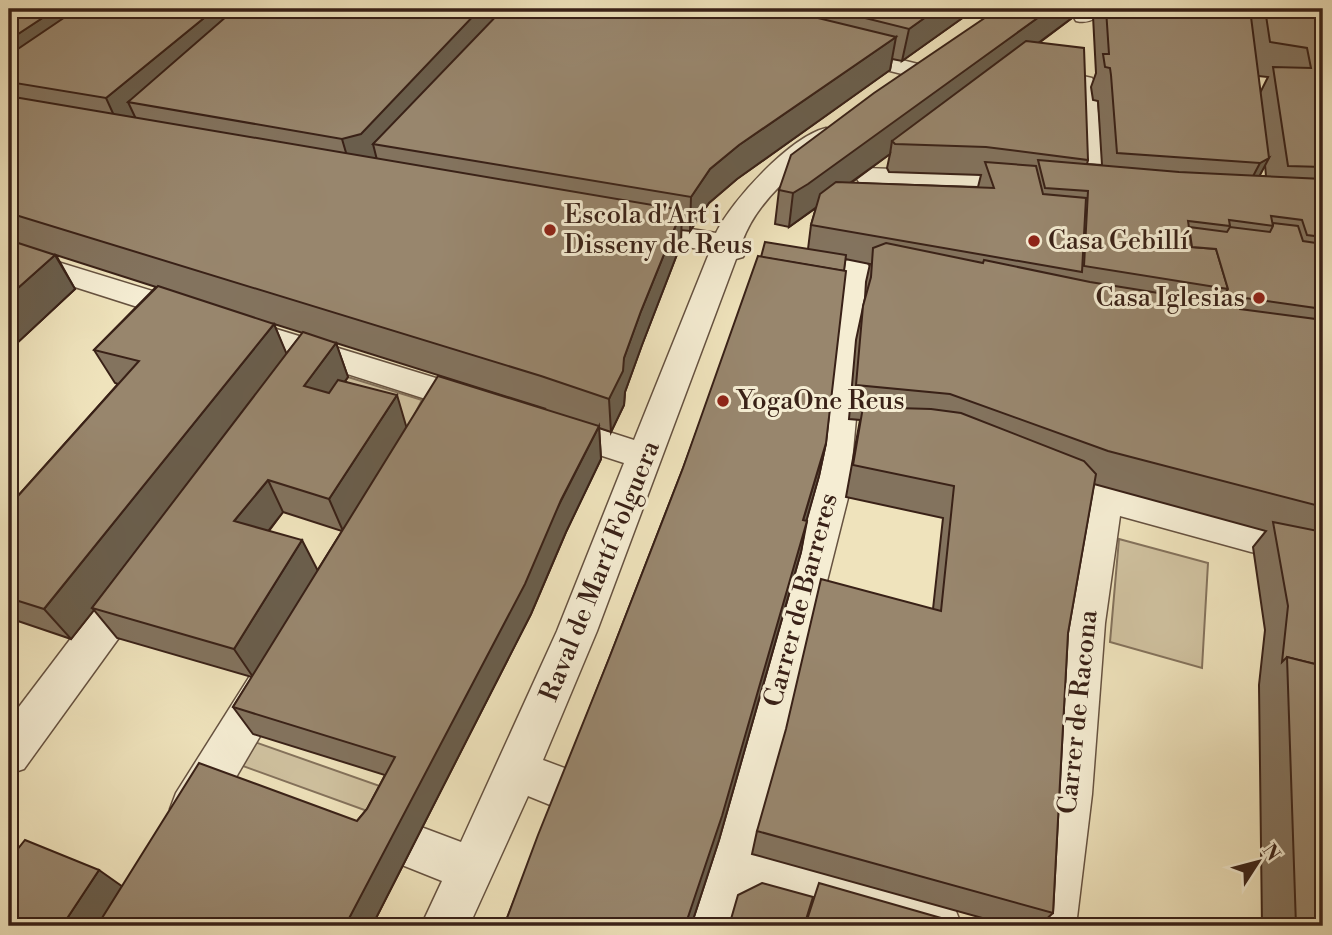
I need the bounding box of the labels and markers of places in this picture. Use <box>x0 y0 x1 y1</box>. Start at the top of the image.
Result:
place label: Escola d'Art i Disseny de Reus <box>564 199 752 261</box>
marker: Escola d'Art i Disseny de Reus <box>542 222 558 238</box>
place label: Casa Gebillí <box>1048 225 1190 257</box>
marker: Casa Gebillí <box>1026 233 1042 249</box>
place label: Casa Iglesias <box>1095 282 1245 314</box>
marker: Casa Iglesias <box>1251 290 1267 306</box>
place label: YogaOne Reus <box>735 385 905 417</box>
marker: YogaOne Reus <box>715 393 731 409</box>

